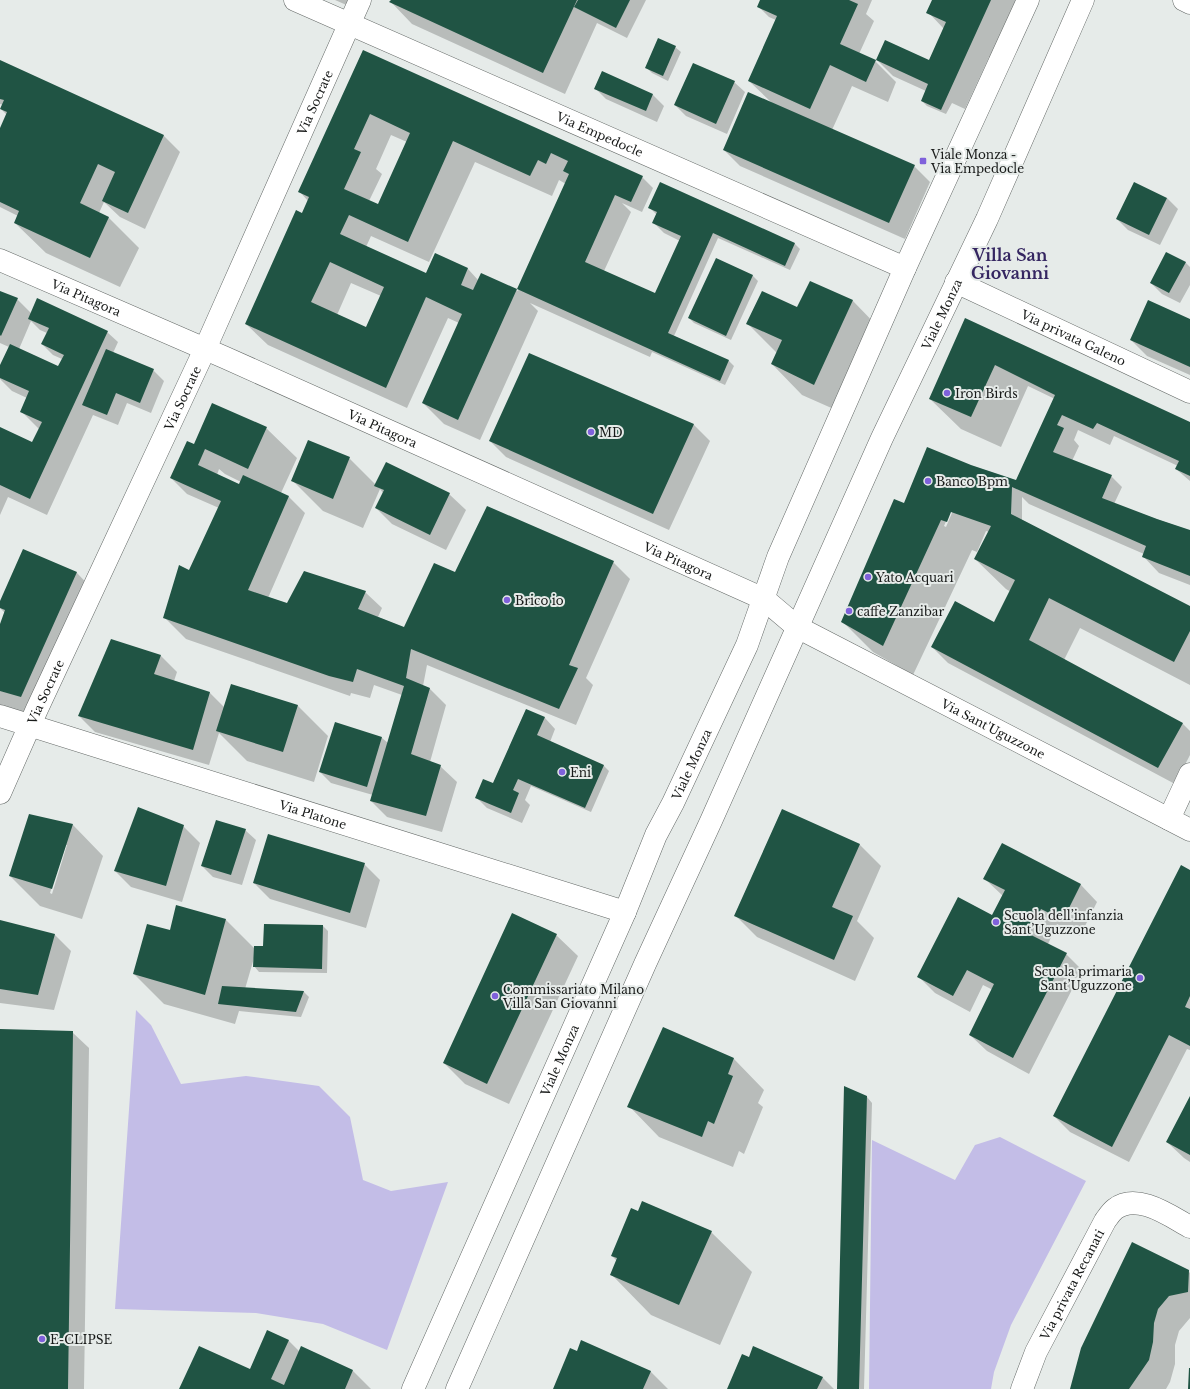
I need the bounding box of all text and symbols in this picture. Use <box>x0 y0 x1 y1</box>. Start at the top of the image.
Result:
street label: Via Socrate <box>293 67 336 138</box>
street label: Via Empedocle <box>553 108 646 160</box>
place label: Viale Monza - Via Empedocle <box>930 147 1024 176</box>
marker: Viale Monza - Via Empedocle <box>918 156 928 166</box>
district label: Villa San Giovanni <box>971 245 1049 283</box>
street label: Via Pitagora <box>48 275 124 319</box>
street label: Viale Monza <box>918 276 965 353</box>
street label: Via privata Galeno <box>1018 306 1128 368</box>
street label: Via Socrate <box>160 363 204 433</box>
place label: Iron Birds <box>955 386 1018 401</box>
marker: Iron Birds <box>942 388 952 398</box>
street label: Via Pitagora <box>345 406 420 450</box>
place label: MD <box>599 425 623 440</box>
marker: MD <box>586 427 596 437</box>
place label: Banco Bpm <box>936 474 1008 489</box>
marker: Banco Bpm <box>923 476 933 486</box>
street label: Via Pitagora <box>640 538 716 583</box>
place label: Yato Acquari <box>875 570 953 585</box>
marker: Yato Acquari <box>863 572 873 582</box>
place label: Brico io <box>515 593 564 608</box>
marker: Brico io <box>502 595 512 605</box>
place label: caffe Zanzibar <box>857 604 944 619</box>
marker: caffe Zanzibar <box>844 606 854 616</box>
street label: Via Socrate <box>24 657 67 727</box>
street label: Via Sant'Uguzzone <box>938 695 1048 761</box>
street label: Viale Monza <box>668 726 714 803</box>
place label: Eni <box>570 765 591 780</box>
marker: Eni <box>557 767 567 777</box>
street label: Via Platone <box>276 796 349 832</box>
place label: Scuola dell’infanzia Sant’Uguzzone <box>1004 908 1124 937</box>
marker: Scuola dell’infanzia Sant’Uguzzone <box>991 917 1001 927</box>
place label: Scuola primaria Sant’Uguzzone <box>1034 964 1132 993</box>
marker: Scuola primaria Sant’Uguzzone <box>1135 973 1145 983</box>
place label: Commissariato Milano Villa San Giovanni <box>502 982 644 1011</box>
marker: Commissariato Milano Villa San Giovanni <box>490 991 500 1001</box>
street label: Viale Monza <box>536 1022 582 1099</box>
street label: Via privata Recanati <box>1036 1227 1107 1343</box>
place label: E-CLIPSE <box>50 1332 113 1347</box>
marker: E-CLIPSE <box>37 1334 47 1344</box>

